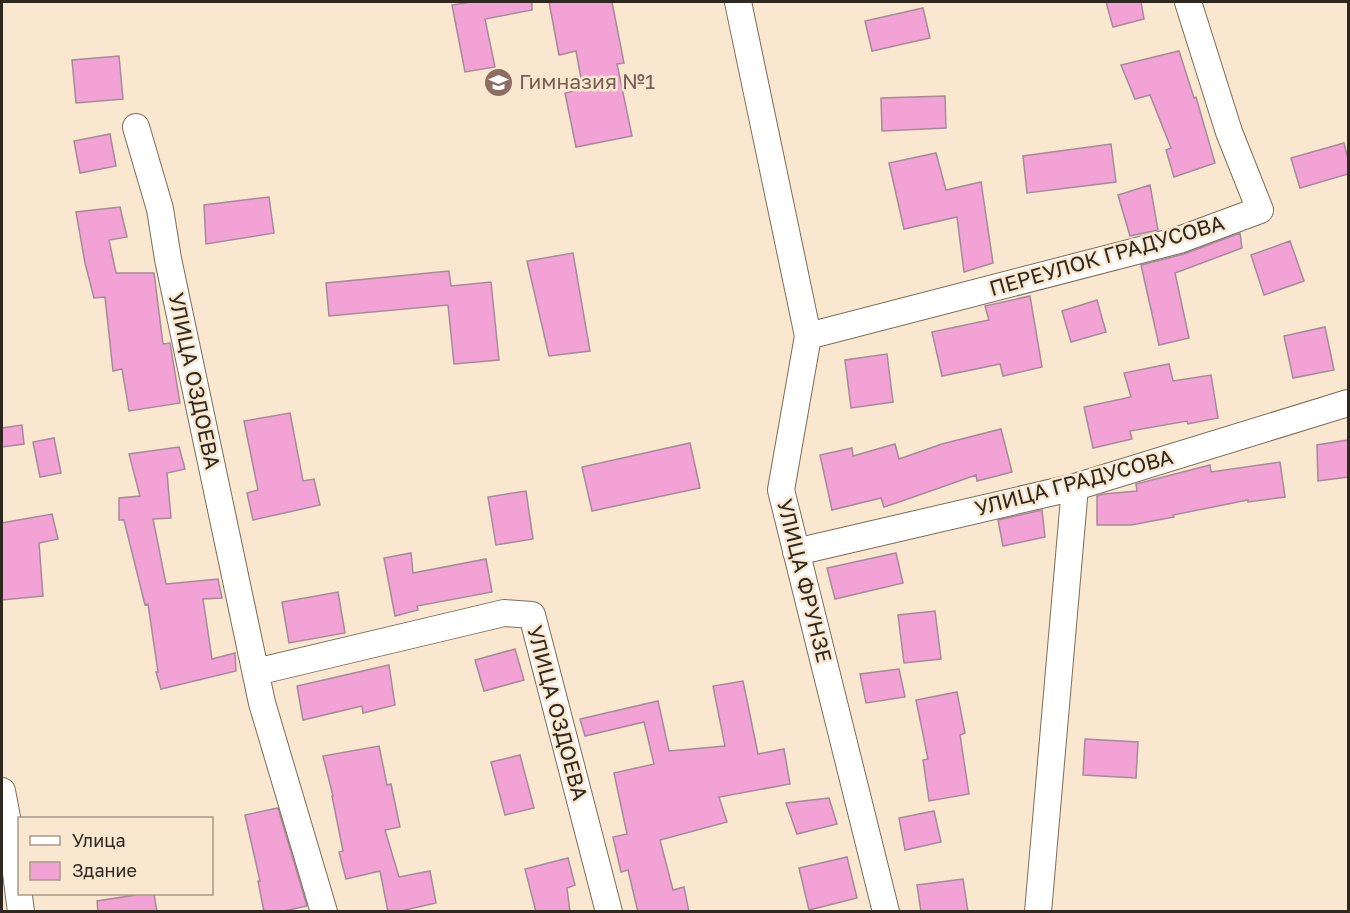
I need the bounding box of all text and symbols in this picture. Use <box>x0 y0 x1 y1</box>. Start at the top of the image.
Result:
school or university icon: Гимназия №1 <box>482 66 514 98</box>
place label: Гимназия №1 <box>519 68 655 94</box>
street label: ПЕРЕУЛОК ГРАДУСОВА <box>986 209 1227 301</box>
street label: УЛИЦА ОЗДОЕВА <box>164 290 226 472</box>
street label: УЛИЦА ГРАДУСОВА <box>972 443 1176 521</box>
street label: УЛИЦА ФРУНЗЕ <box>772 496 838 665</box>
street label: УЛИЦА ОЗДОЕВА <box>522 622 594 803</box>
legend <box>18 817 213 895</box>
text: Улица <box>72 829 126 851</box>
text: Здание <box>72 859 137 881</box>

